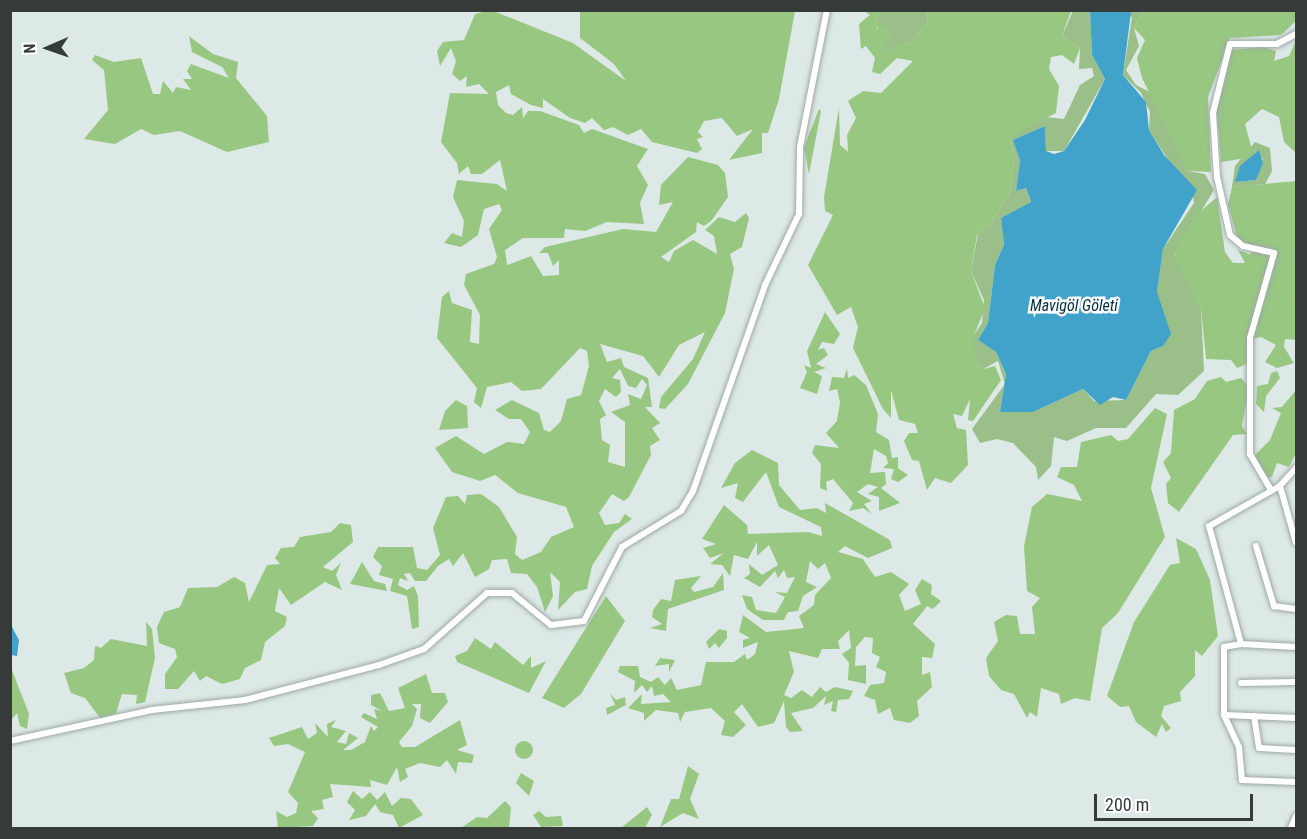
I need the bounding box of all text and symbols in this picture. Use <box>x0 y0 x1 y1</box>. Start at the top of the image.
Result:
north arrow <box>18 18 78 78</box>
text: N <box>20 43 39 54</box>
water label: Mavigöl Göleti <box>1030 296 1118 316</box>
scale bar <box>1097 782 1256 820</box>
text: 200 m <box>1105 794 1149 815</box>

